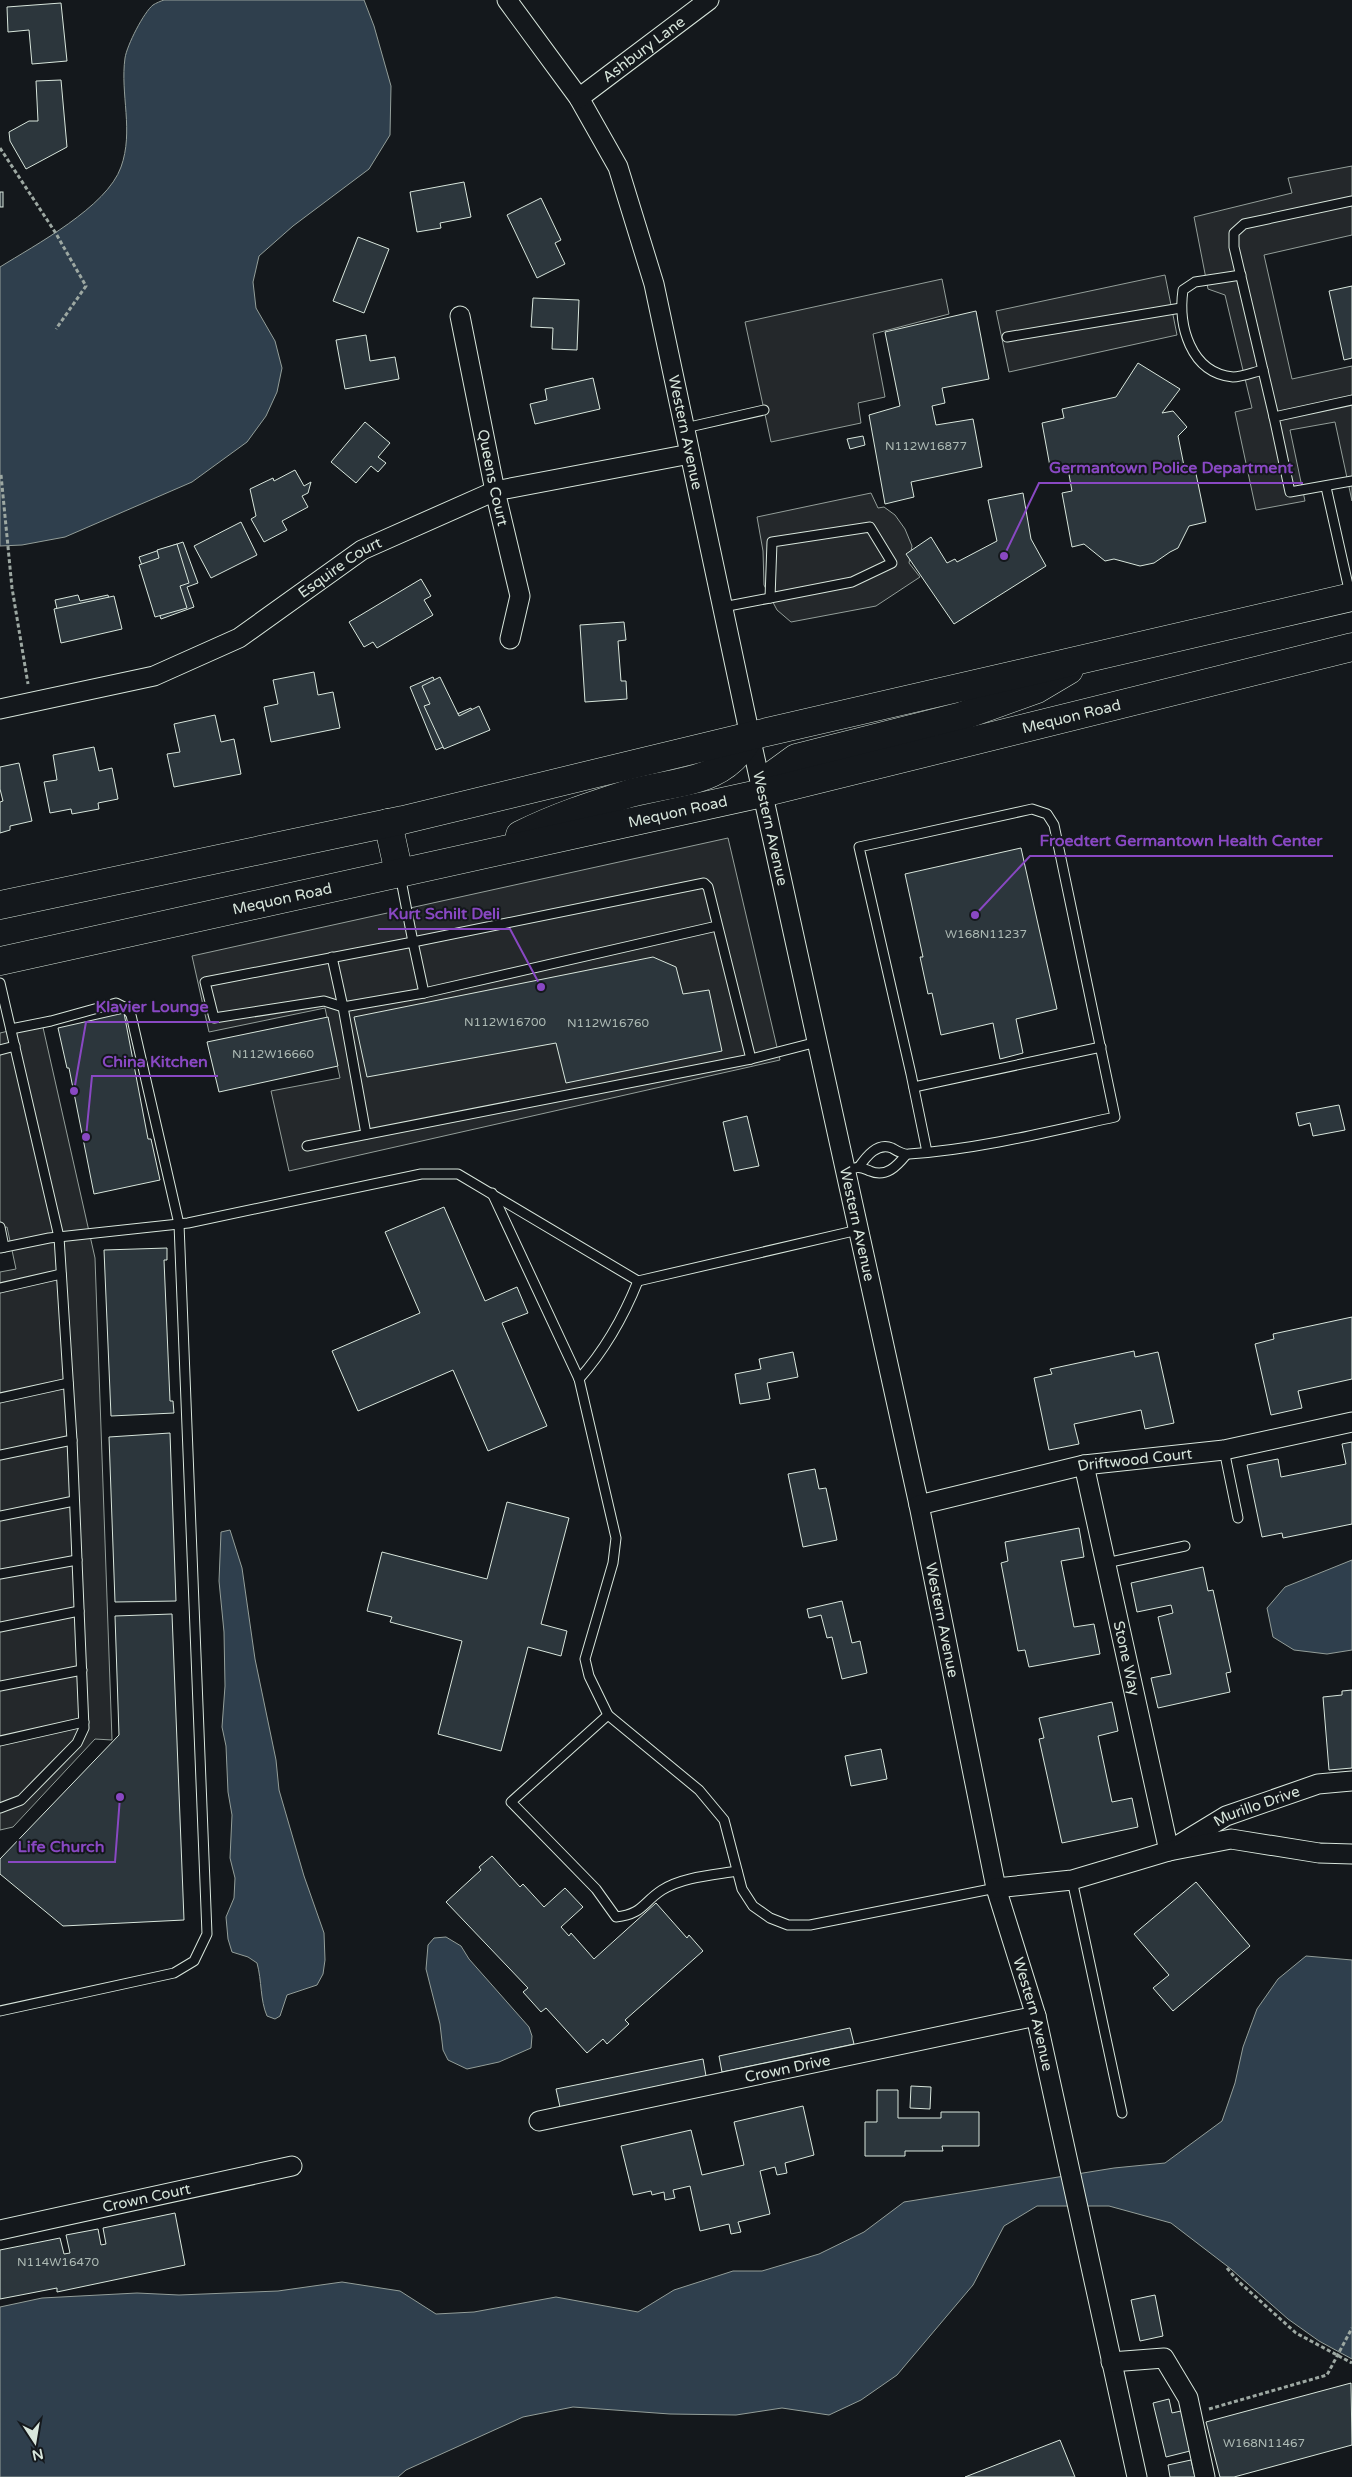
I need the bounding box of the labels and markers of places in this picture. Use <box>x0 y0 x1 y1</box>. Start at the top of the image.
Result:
callout: Germantown Police Department <box>1039 452 1303 483</box>
callout: Froedtert Germantown Health Center <box>1030 825 1333 856</box>
callout: Kurt Schilt Deli <box>378 898 510 929</box>
callout: Klavier Lounge <box>86 991 219 1022</box>
callout: China Kitchen <box>92 1045 218 1076</box>
callout: Life Church <box>8 1831 115 1862</box>

